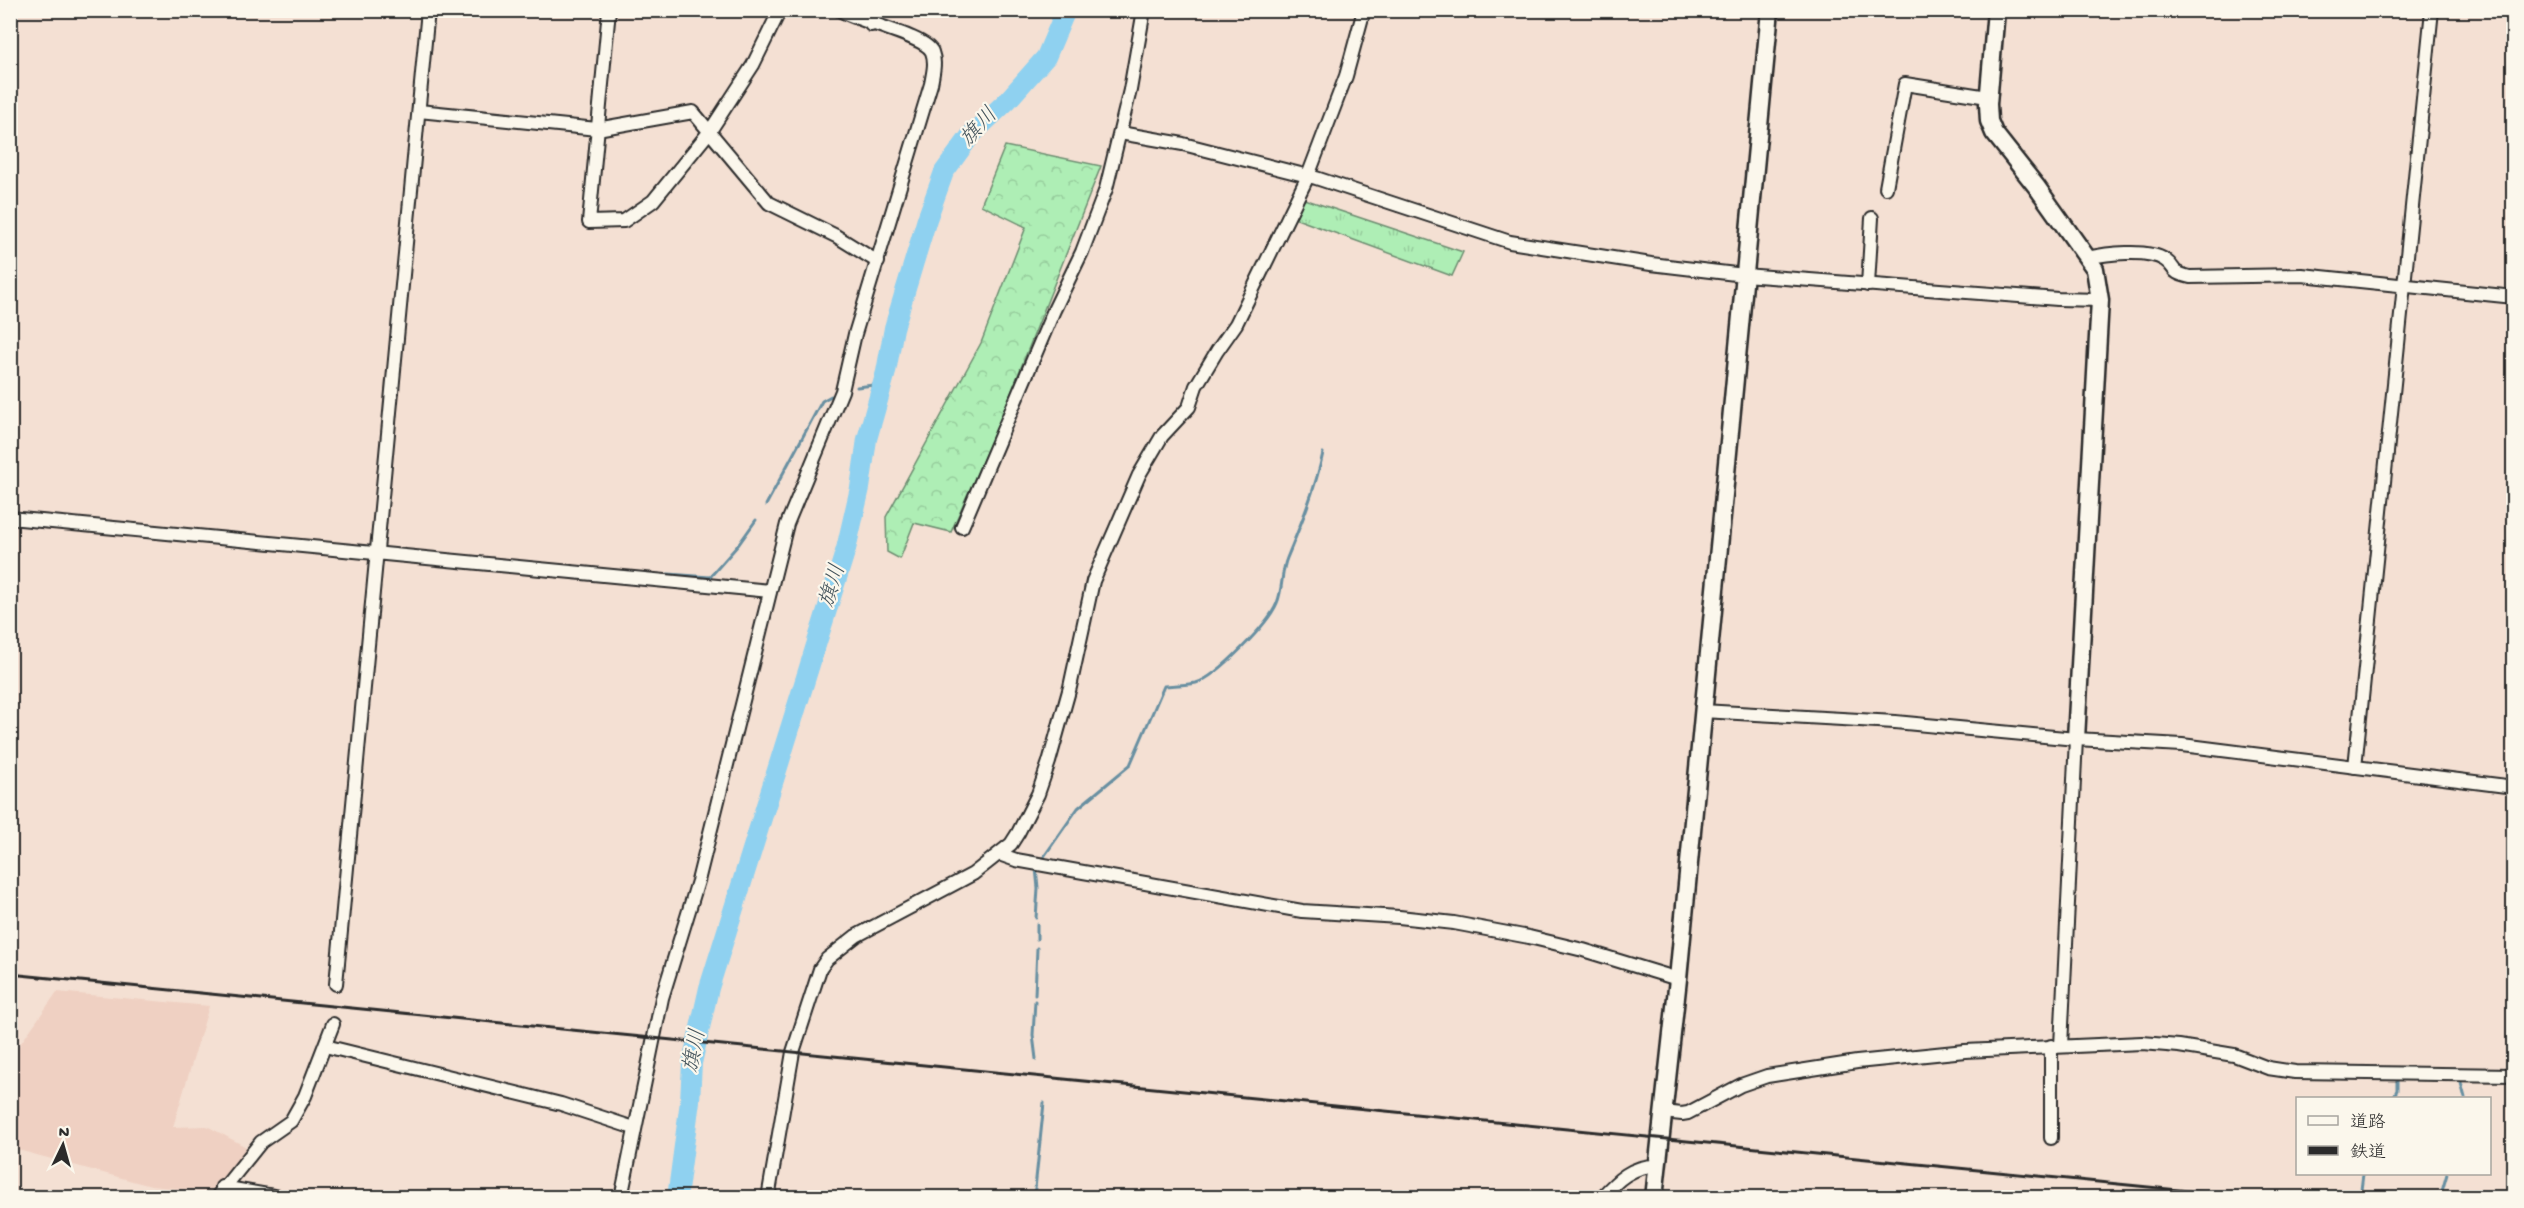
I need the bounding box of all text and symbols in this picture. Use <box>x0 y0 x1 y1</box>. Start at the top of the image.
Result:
water label: 旗川 <box>955 102 1004 153</box>
water label: 旗川 <box>814 561 853 611</box>
water label: 旗川 <box>678 1027 713 1075</box>
legend <box>2296 1097 2491 1175</box>
text: 道路 <box>2350 1112 2386 1134</box>
north arrow <box>33 1115 93 1175</box>
text: N <box>58 1124 71 1144</box>
text: 鉄道 <box>2350 1142 2386 1164</box>

